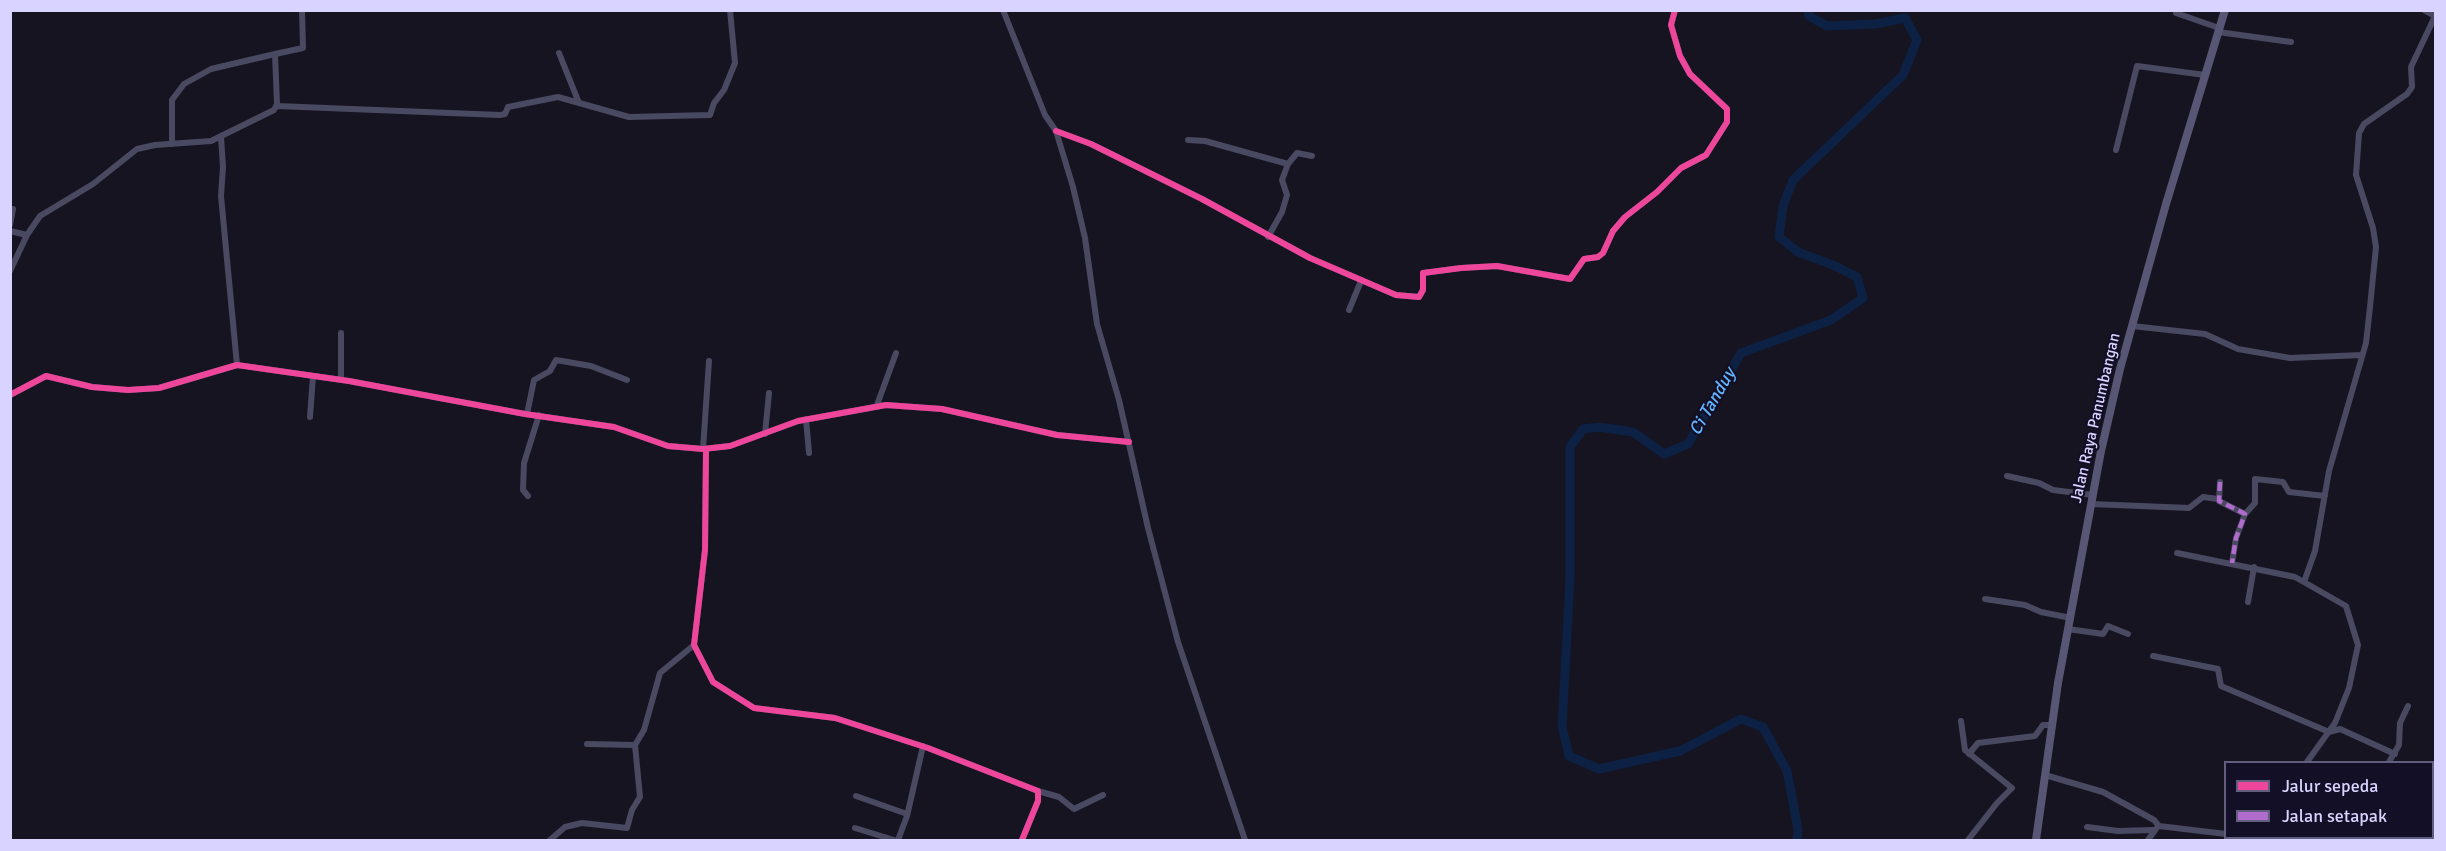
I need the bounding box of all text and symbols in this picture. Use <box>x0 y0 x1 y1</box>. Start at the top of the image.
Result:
street label: Jalan Raya Panumbangan <box>2067 331 2125 505</box>
water label: Ci Tanduy <box>1685 365 1741 439</box>
legend <box>2224 761 2434 839</box>
text: Jalur sepeda <box>2282 775 2378 797</box>
text: Jalan setapak <box>2282 805 2387 827</box>

